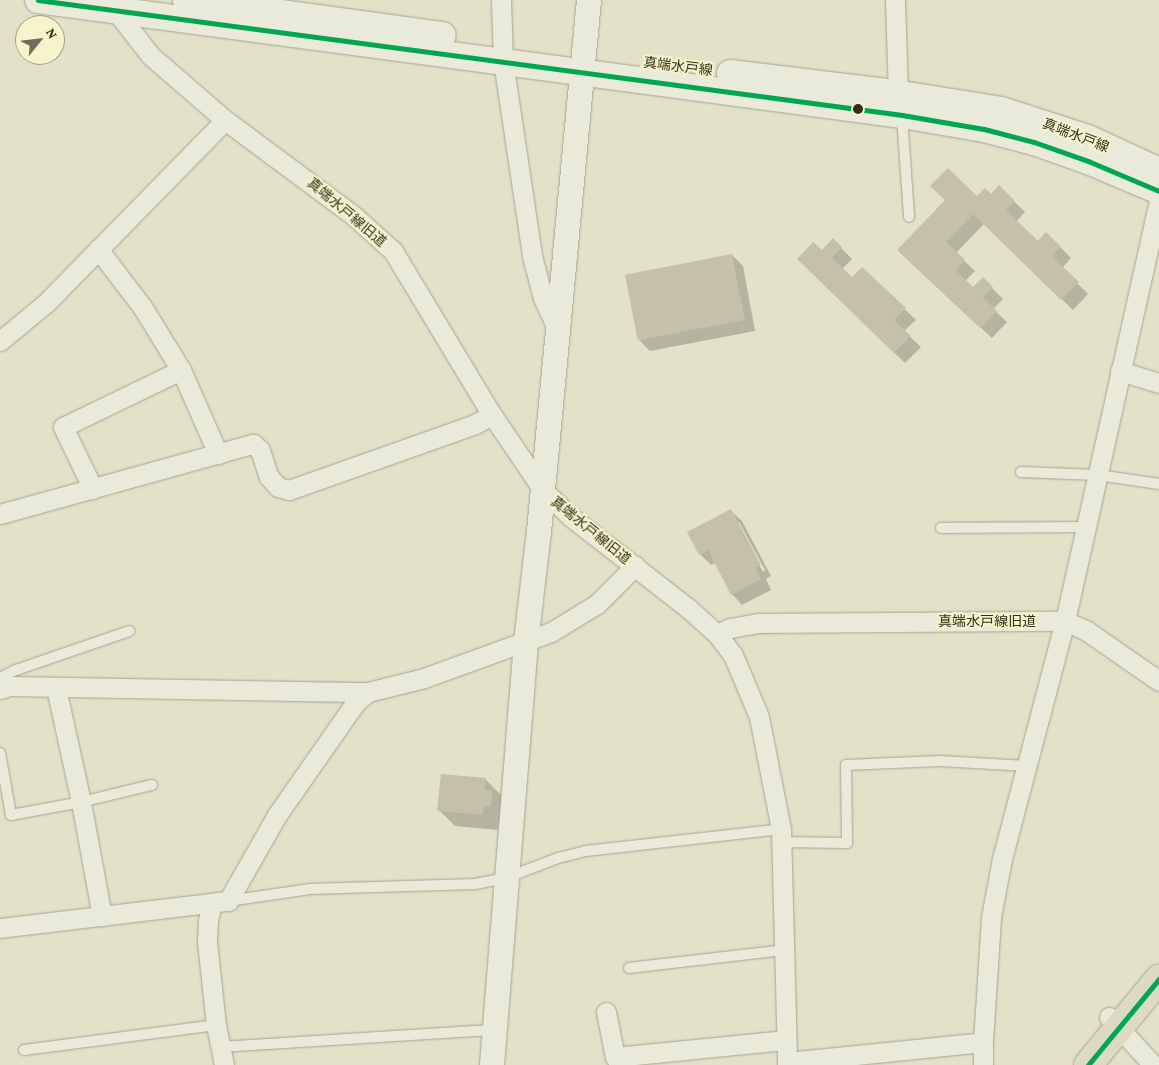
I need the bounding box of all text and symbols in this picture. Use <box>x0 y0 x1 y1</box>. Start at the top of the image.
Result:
north arrow <box>15 15 65 65</box>
text: N <box>43 25 62 41</box>
street label: 真端水戸線 <box>642 53 714 79</box>
unlabelled marker <box>853 104 863 114</box>
street label: 真端水戸線 <box>1040 115 1112 155</box>
street label: 真端水戸線旧道 <box>304 174 390 250</box>
street label: 真端水戸線旧道 <box>548 493 634 567</box>
street label: 真端水戸線旧道 <box>938 613 1036 629</box>

